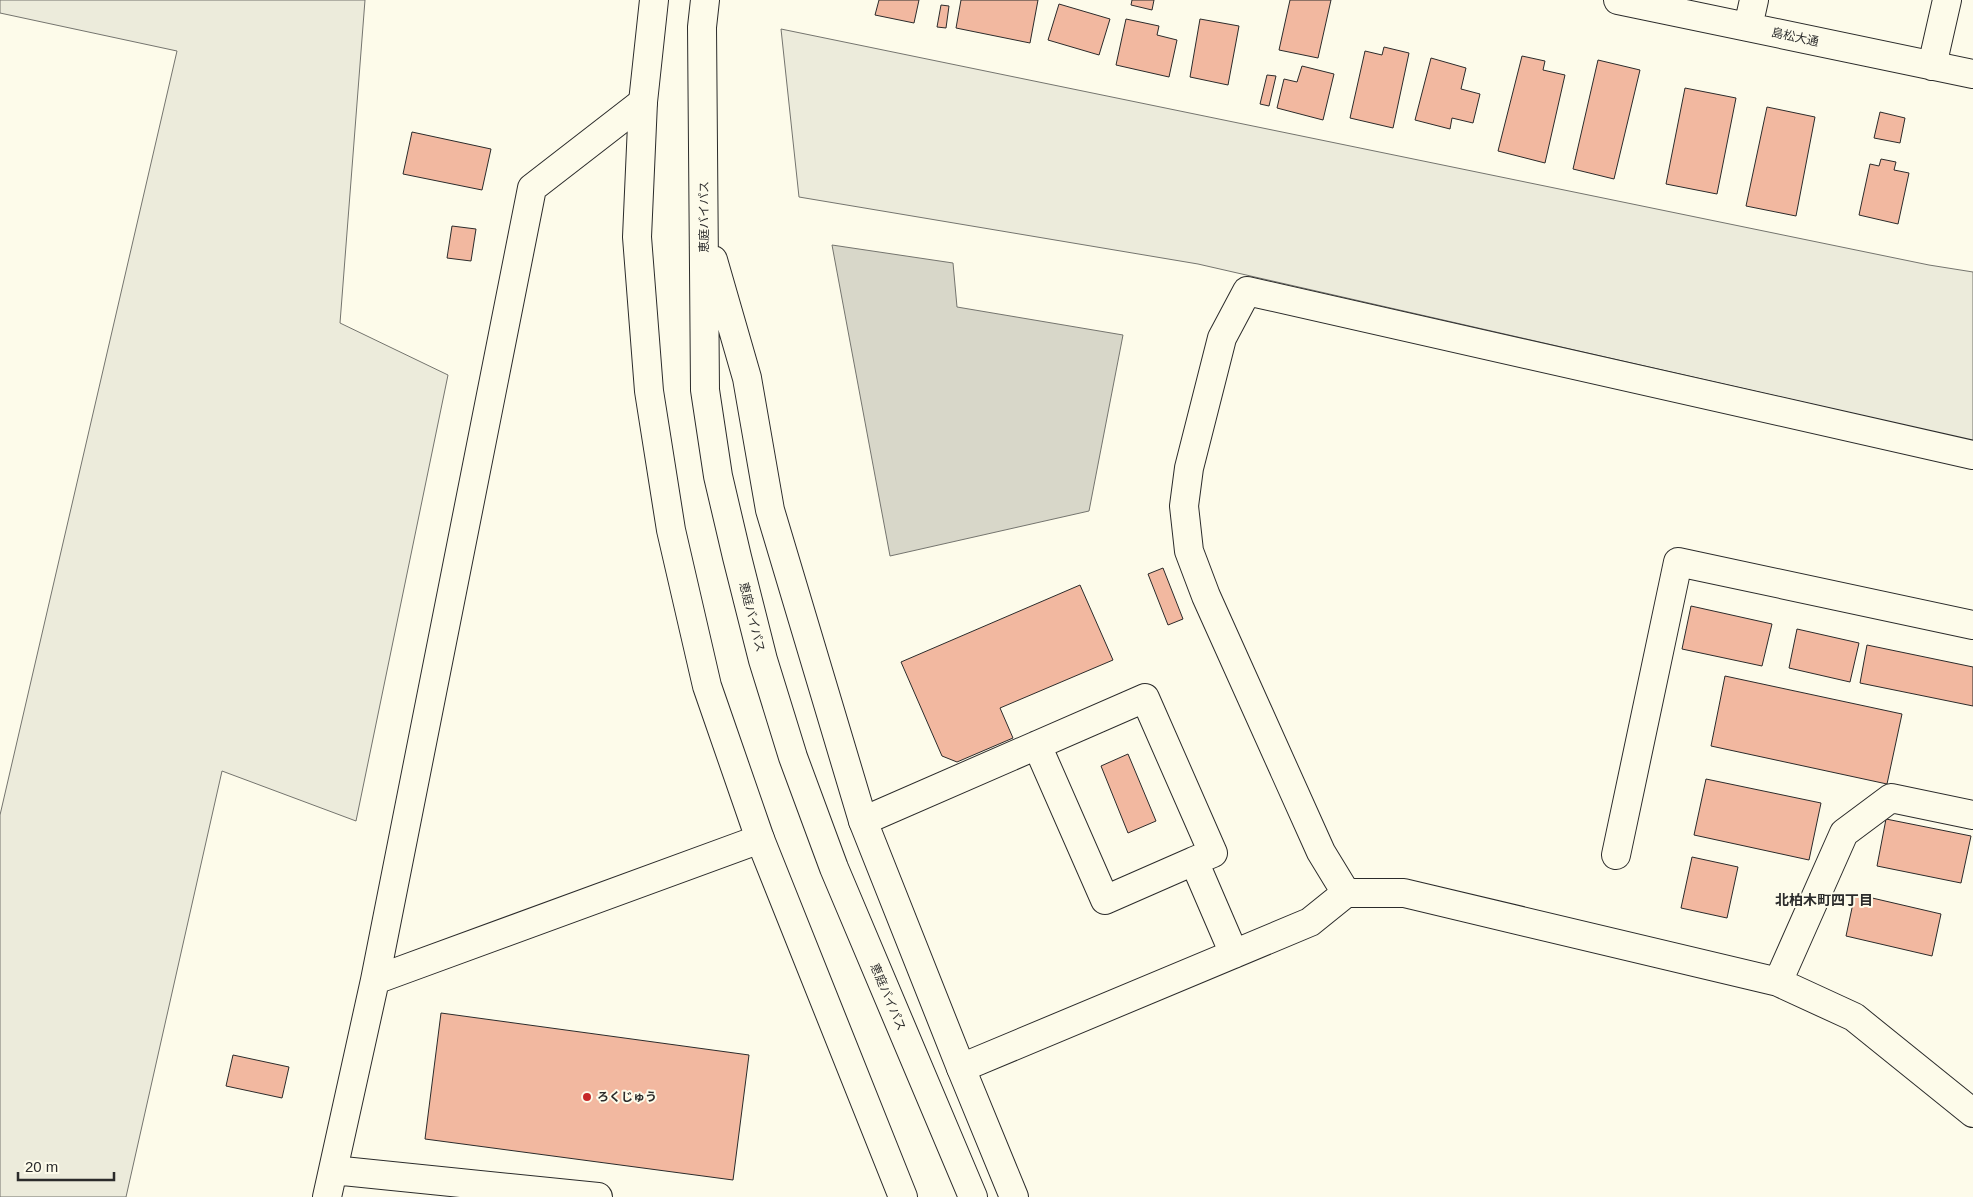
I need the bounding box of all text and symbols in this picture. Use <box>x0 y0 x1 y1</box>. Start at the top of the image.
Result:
street label: 島松大通 <box>1770 25 1820 49</box>
street label: 恵庭バイパス <box>697 181 711 253</box>
street label: 恵庭バイパス <box>737 580 767 654</box>
district label: 北柏木町四丁目 <box>1775 892 1873 908</box>
street label: 恵庭バイパス <box>868 961 908 1033</box>
place label: ろくじゅう <box>597 1090 657 1104</box>
marker: ろくじゅう <box>581 1091 593 1103</box>
scale bar <box>18 1150 114 1182</box>
text: 20 m <box>25 1158 58 1175</box>

